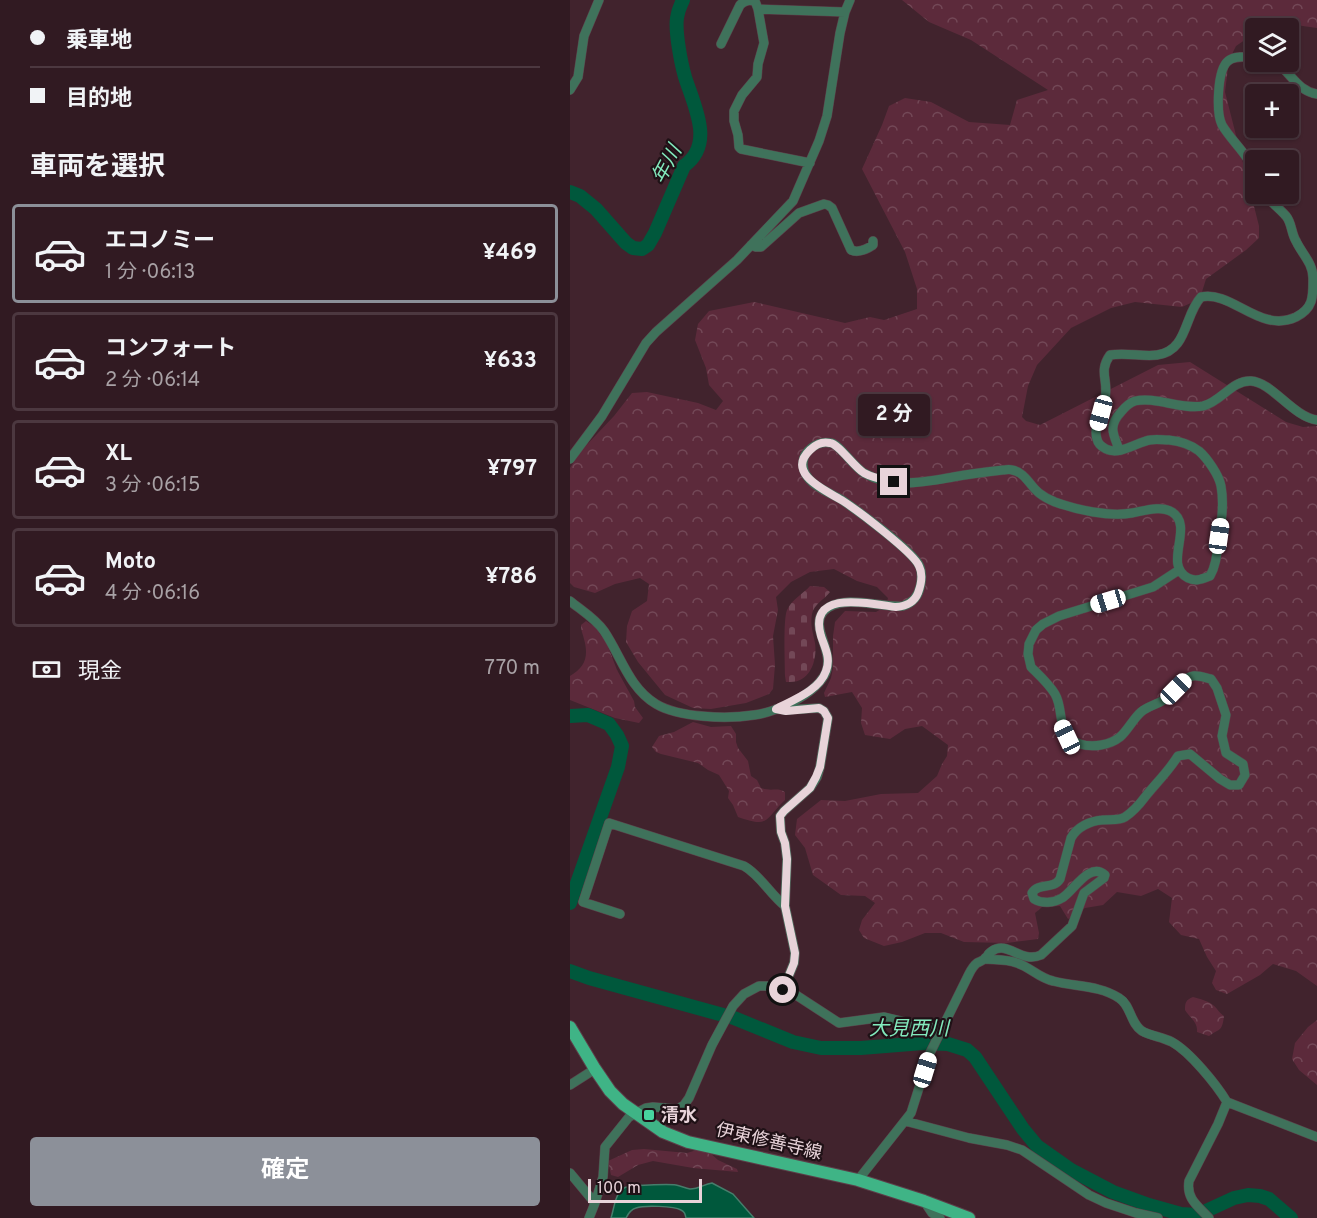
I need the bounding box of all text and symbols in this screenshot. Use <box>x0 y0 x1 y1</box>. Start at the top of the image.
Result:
map controls <box>1245 18 1299 204</box>
button: layers <box>1245 18 1299 72</box>
text: 乗車地 <box>66 28 132 55</box>
button: + <box>1245 84 1299 138</box>
text: 目的地 <box>66 86 132 113</box>
water label: 年川 <box>647 139 690 189</box>
button: − <box>1245 150 1299 204</box>
text: 車両を選択 <box>30 151 165 185</box>
icon: car <box>33 227 87 281</box>
text: エコノミー <box>105 228 215 255</box>
text: ¥469 <box>482 240 537 267</box>
text: 1 分 · 06:13 <box>105 260 195 286</box>
icon: car <box>33 335 87 389</box>
text: コンフォート <box>105 336 236 363</box>
text: ¥633 <box>484 348 537 375</box>
text: 2 分 · 06:14 <box>105 368 200 394</box>
car <box>1088 393 1114 433</box>
callout: 2 分 <box>858 395 930 437</box>
text: 2 分 <box>875 402 913 428</box>
text: XL <box>105 441 132 468</box>
icon: car <box>33 443 87 497</box>
text: ¥797 <box>487 456 537 483</box>
route end <box>880 468 907 495</box>
text: 3 分 · 06:15 <box>105 473 200 499</box>
car <box>1208 517 1230 555</box>
text: Moto <box>105 549 156 576</box>
icon: car <box>33 551 87 605</box>
text: ¥786 <box>485 564 537 591</box>
text: 4 分 · 06:16 <box>105 581 200 607</box>
car <box>1088 587 1128 615</box>
icon: cash <box>30 653 63 686</box>
text: 770 m <box>485 656 540 682</box>
text: 現金 <box>78 659 122 686</box>
car <box>1157 670 1195 708</box>
car <box>1051 717 1083 757</box>
route start <box>769 976 796 1003</box>
water label: 大見西川 <box>869 1017 951 1043</box>
car <box>911 1050 939 1090</box>
place label: 清水 <box>661 1105 697 1128</box>
marker: 清水 <box>642 1108 656 1122</box>
street label: 伊東修善寺線 <box>713 1119 824 1166</box>
button: 確定 <box>30 1137 540 1206</box>
scale bar <box>588 1176 702 1204</box>
text: 100 m <box>597 1179 641 1199</box>

